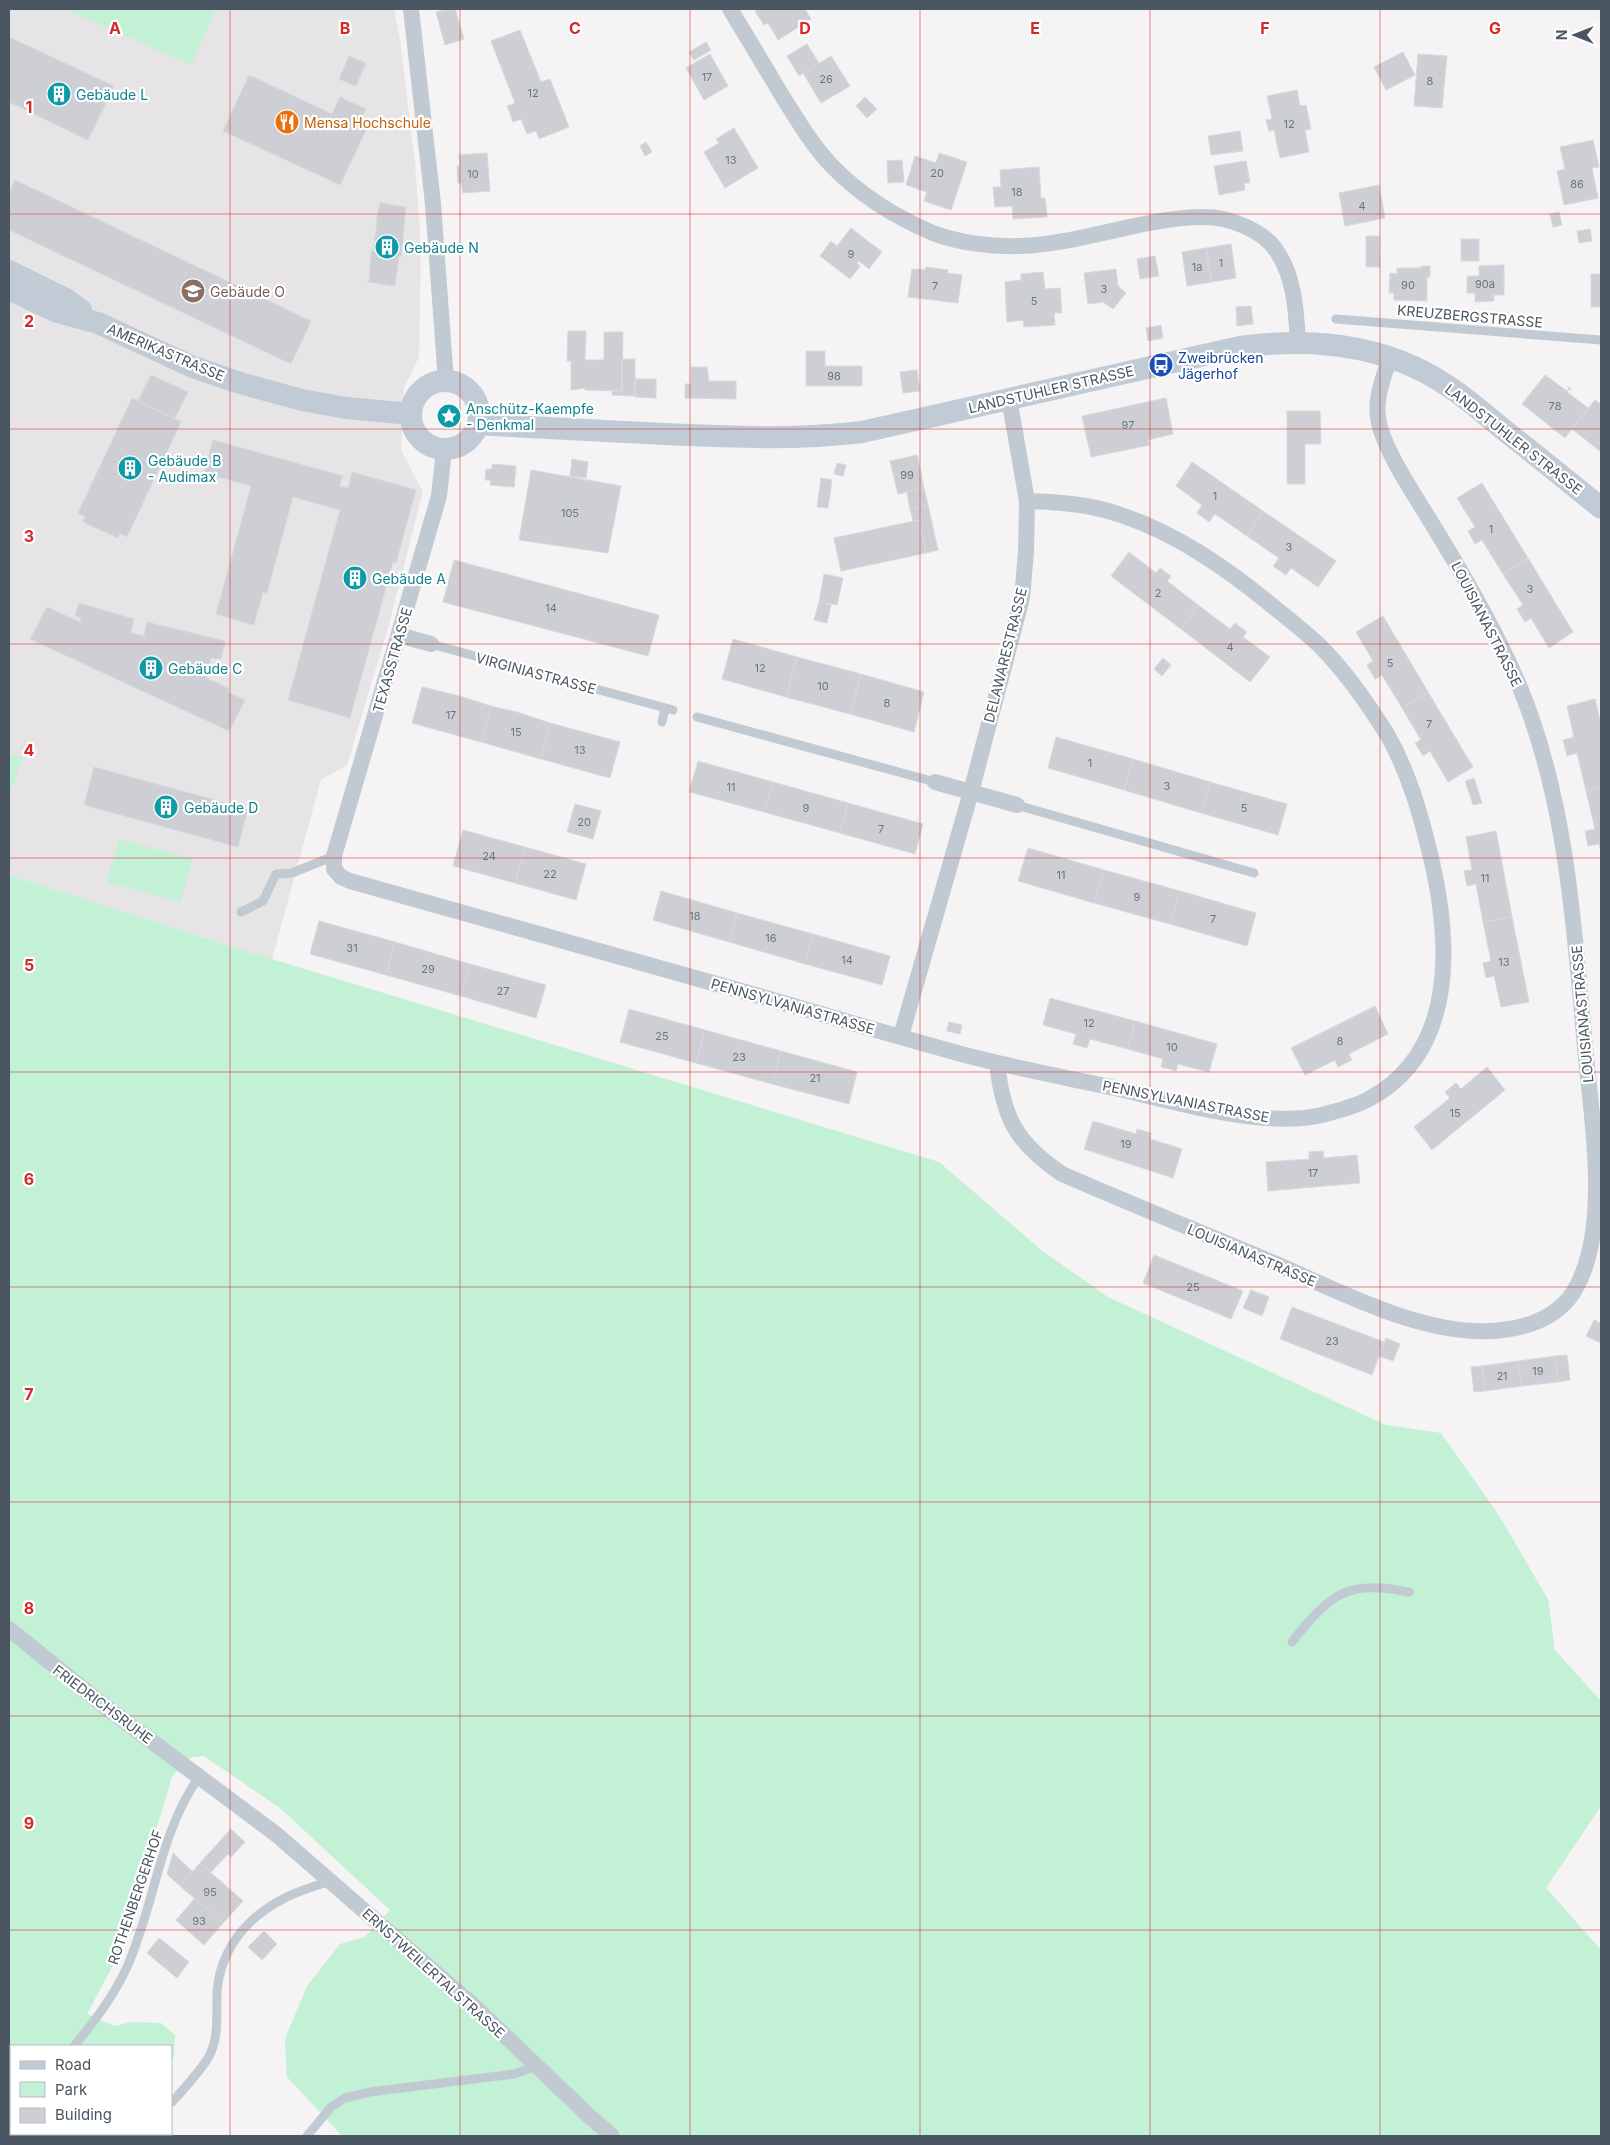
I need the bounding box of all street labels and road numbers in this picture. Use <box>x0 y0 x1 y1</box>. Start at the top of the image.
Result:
street label: KREUZBERGSTRASSE <box>1396 301 1544 331</box>
street label: AMERIKASTRASSE <box>105 320 227 384</box>
street label: LANDSTUHLER STRASSE <box>967 362 1135 416</box>
street label: LANDSTUHLER STRASSE <box>1442 380 1586 498</box>
street label: LOUISIANASTRASSE <box>1448 559 1526 689</box>
street label: DELAWARESTRASSE <box>980 586 1030 724</box>
street label: TEXASSTRASSE <box>369 605 415 715</box>
street label: VIRGINIASTRASSE <box>474 649 598 697</box>
street label: LOUISIANASTRASSE <box>1568 944 1596 1084</box>
street label: PENNSYLVANIASTRASSE <box>709 974 877 1038</box>
street label: PENNSYLVANIASTRASSE <box>1101 1077 1271 1125</box>
street label: LOUISIANASTRASSE <box>1185 1220 1319 1290</box>
street label: FRIEDRICHSRUHE <box>50 1661 156 1747</box>
street label: ROTHENBERGERHOF <box>104 1827 166 1967</box>
street label: ERNSTWEILERTALSTRASSE <box>359 1905 509 2041</box>

